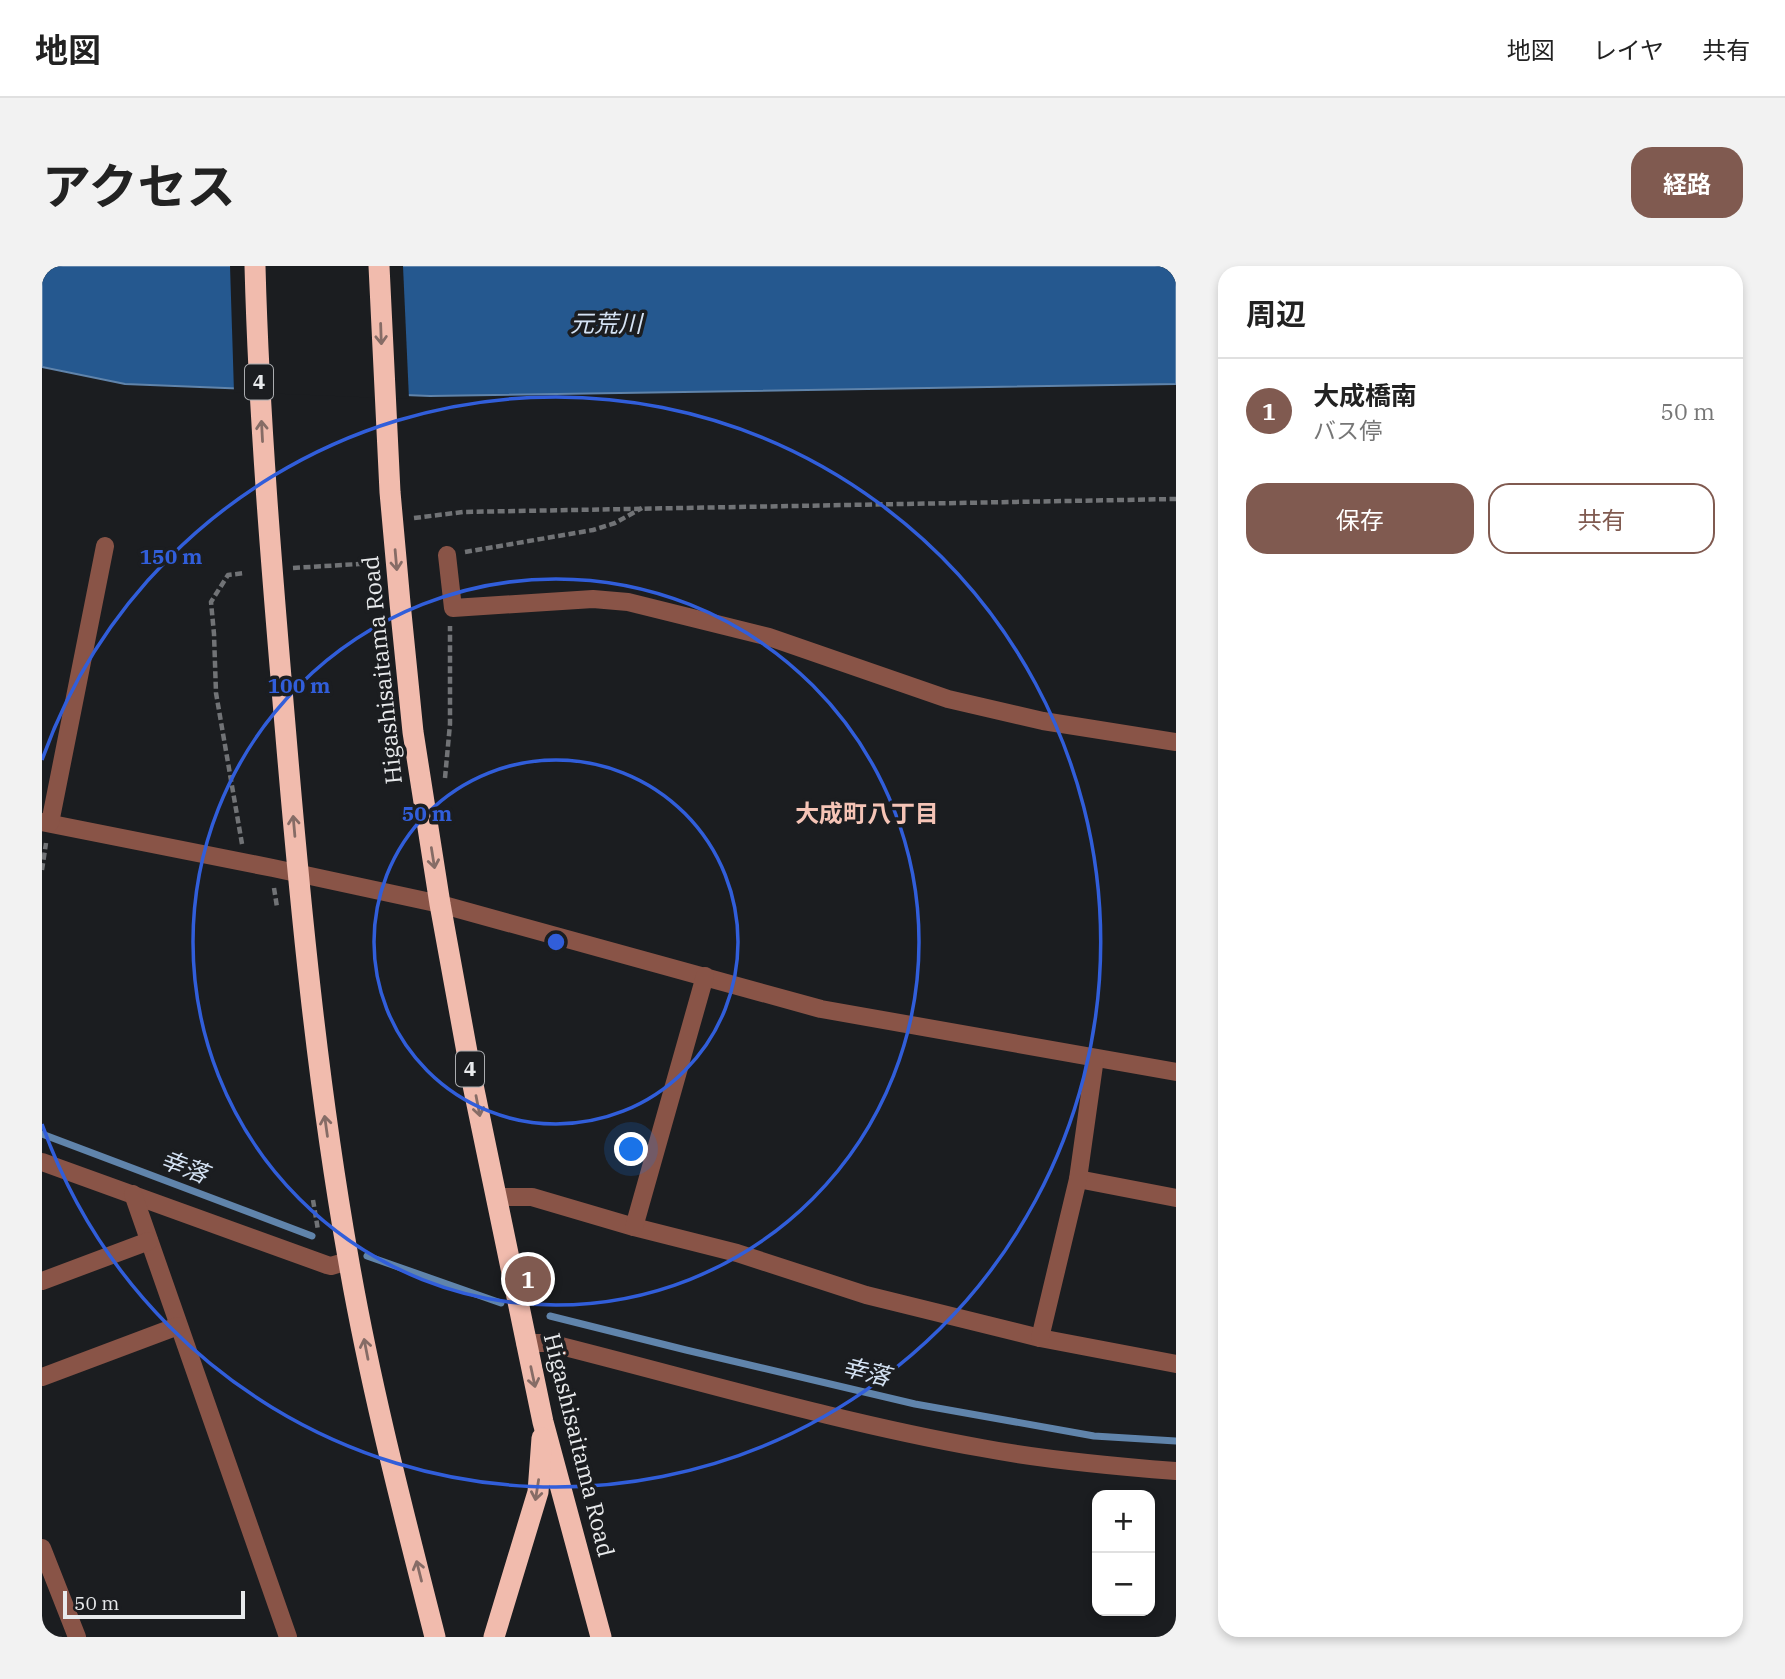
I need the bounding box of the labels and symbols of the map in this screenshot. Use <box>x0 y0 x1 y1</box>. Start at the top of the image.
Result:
water label: 元荒川 <box>570 307 645 339</box>
one-way arrow <box>374 322 388 345</box>
road number: 4 <box>245 365 273 400</box>
one-way arrow <box>255 420 268 442</box>
text: 150 m <box>139 542 203 570</box>
one-way arrow <box>390 548 403 571</box>
street label: Higashisaitama Road <box>354 554 408 786</box>
text: 100 m <box>267 671 331 699</box>
district label: 大成町八丁目 <box>795 797 939 829</box>
text: 50 m <box>402 799 452 827</box>
one-way arrow <box>287 816 300 838</box>
one-way arrow <box>427 846 440 869</box>
centre of rings <box>544 930 568 954</box>
road number: 4 <box>456 1052 484 1086</box>
one-way arrow <box>471 1094 485 1117</box>
one-way arrow <box>320 1115 333 1137</box>
your location <box>614 1132 648 1166</box>
water label: 幸落 <box>156 1143 216 1191</box>
pin: 1 <box>505 1253 551 1305</box>
street label: Higashisaitama Road <box>538 1330 622 1560</box>
one-way arrow <box>359 1339 373 1361</box>
water label: 幸落 <box>839 1350 897 1393</box>
one-way arrow <box>526 1365 540 1388</box>
one-way arrow <box>530 1478 543 1501</box>
one-way arrow <box>412 1560 425 1583</box>
scale bar <box>63 1588 245 1620</box>

